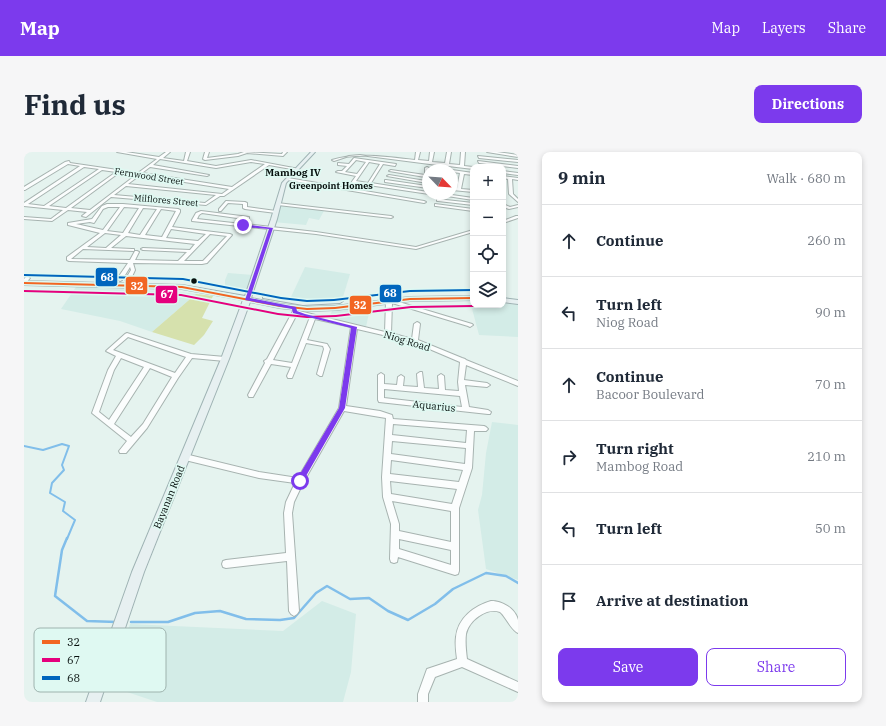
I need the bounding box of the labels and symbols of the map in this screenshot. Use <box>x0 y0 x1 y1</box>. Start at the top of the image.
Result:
north arrow <box>422 164 458 200</box>
street label: Fernwood Street <box>114 165 184 187</box>
district label: Mambog IV <box>265 166 321 179</box>
district label: Greenpoint Homes <box>289 180 373 191</box>
street label: Milflores Street <box>133 192 199 208</box>
route end <box>234 216 252 234</box>
line badge: 68 <box>95 267 118 287</box>
text: 68 <box>100 270 114 284</box>
line badge: 32 <box>125 276 148 295</box>
unlabelled marker <box>189 276 199 286</box>
text: 32 <box>130 279 144 293</box>
line badge: 68 <box>379 284 402 303</box>
line badge: 67 <box>155 285 178 304</box>
text: 68 <box>383 286 397 300</box>
text: 67 <box>160 287 174 301</box>
line badge: 32 <box>349 295 372 315</box>
text: 32 <box>353 298 367 312</box>
street label: Niog Road <box>382 328 432 354</box>
street label: Aquarius <box>412 397 456 415</box>
street label: Bayanan Road <box>150 463 188 531</box>
route start <box>291 472 309 490</box>
legend <box>34 628 166 692</box>
text: 32 <box>67 635 80 649</box>
text: 67 <box>67 653 80 667</box>
text: 68 <box>67 671 80 685</box>

